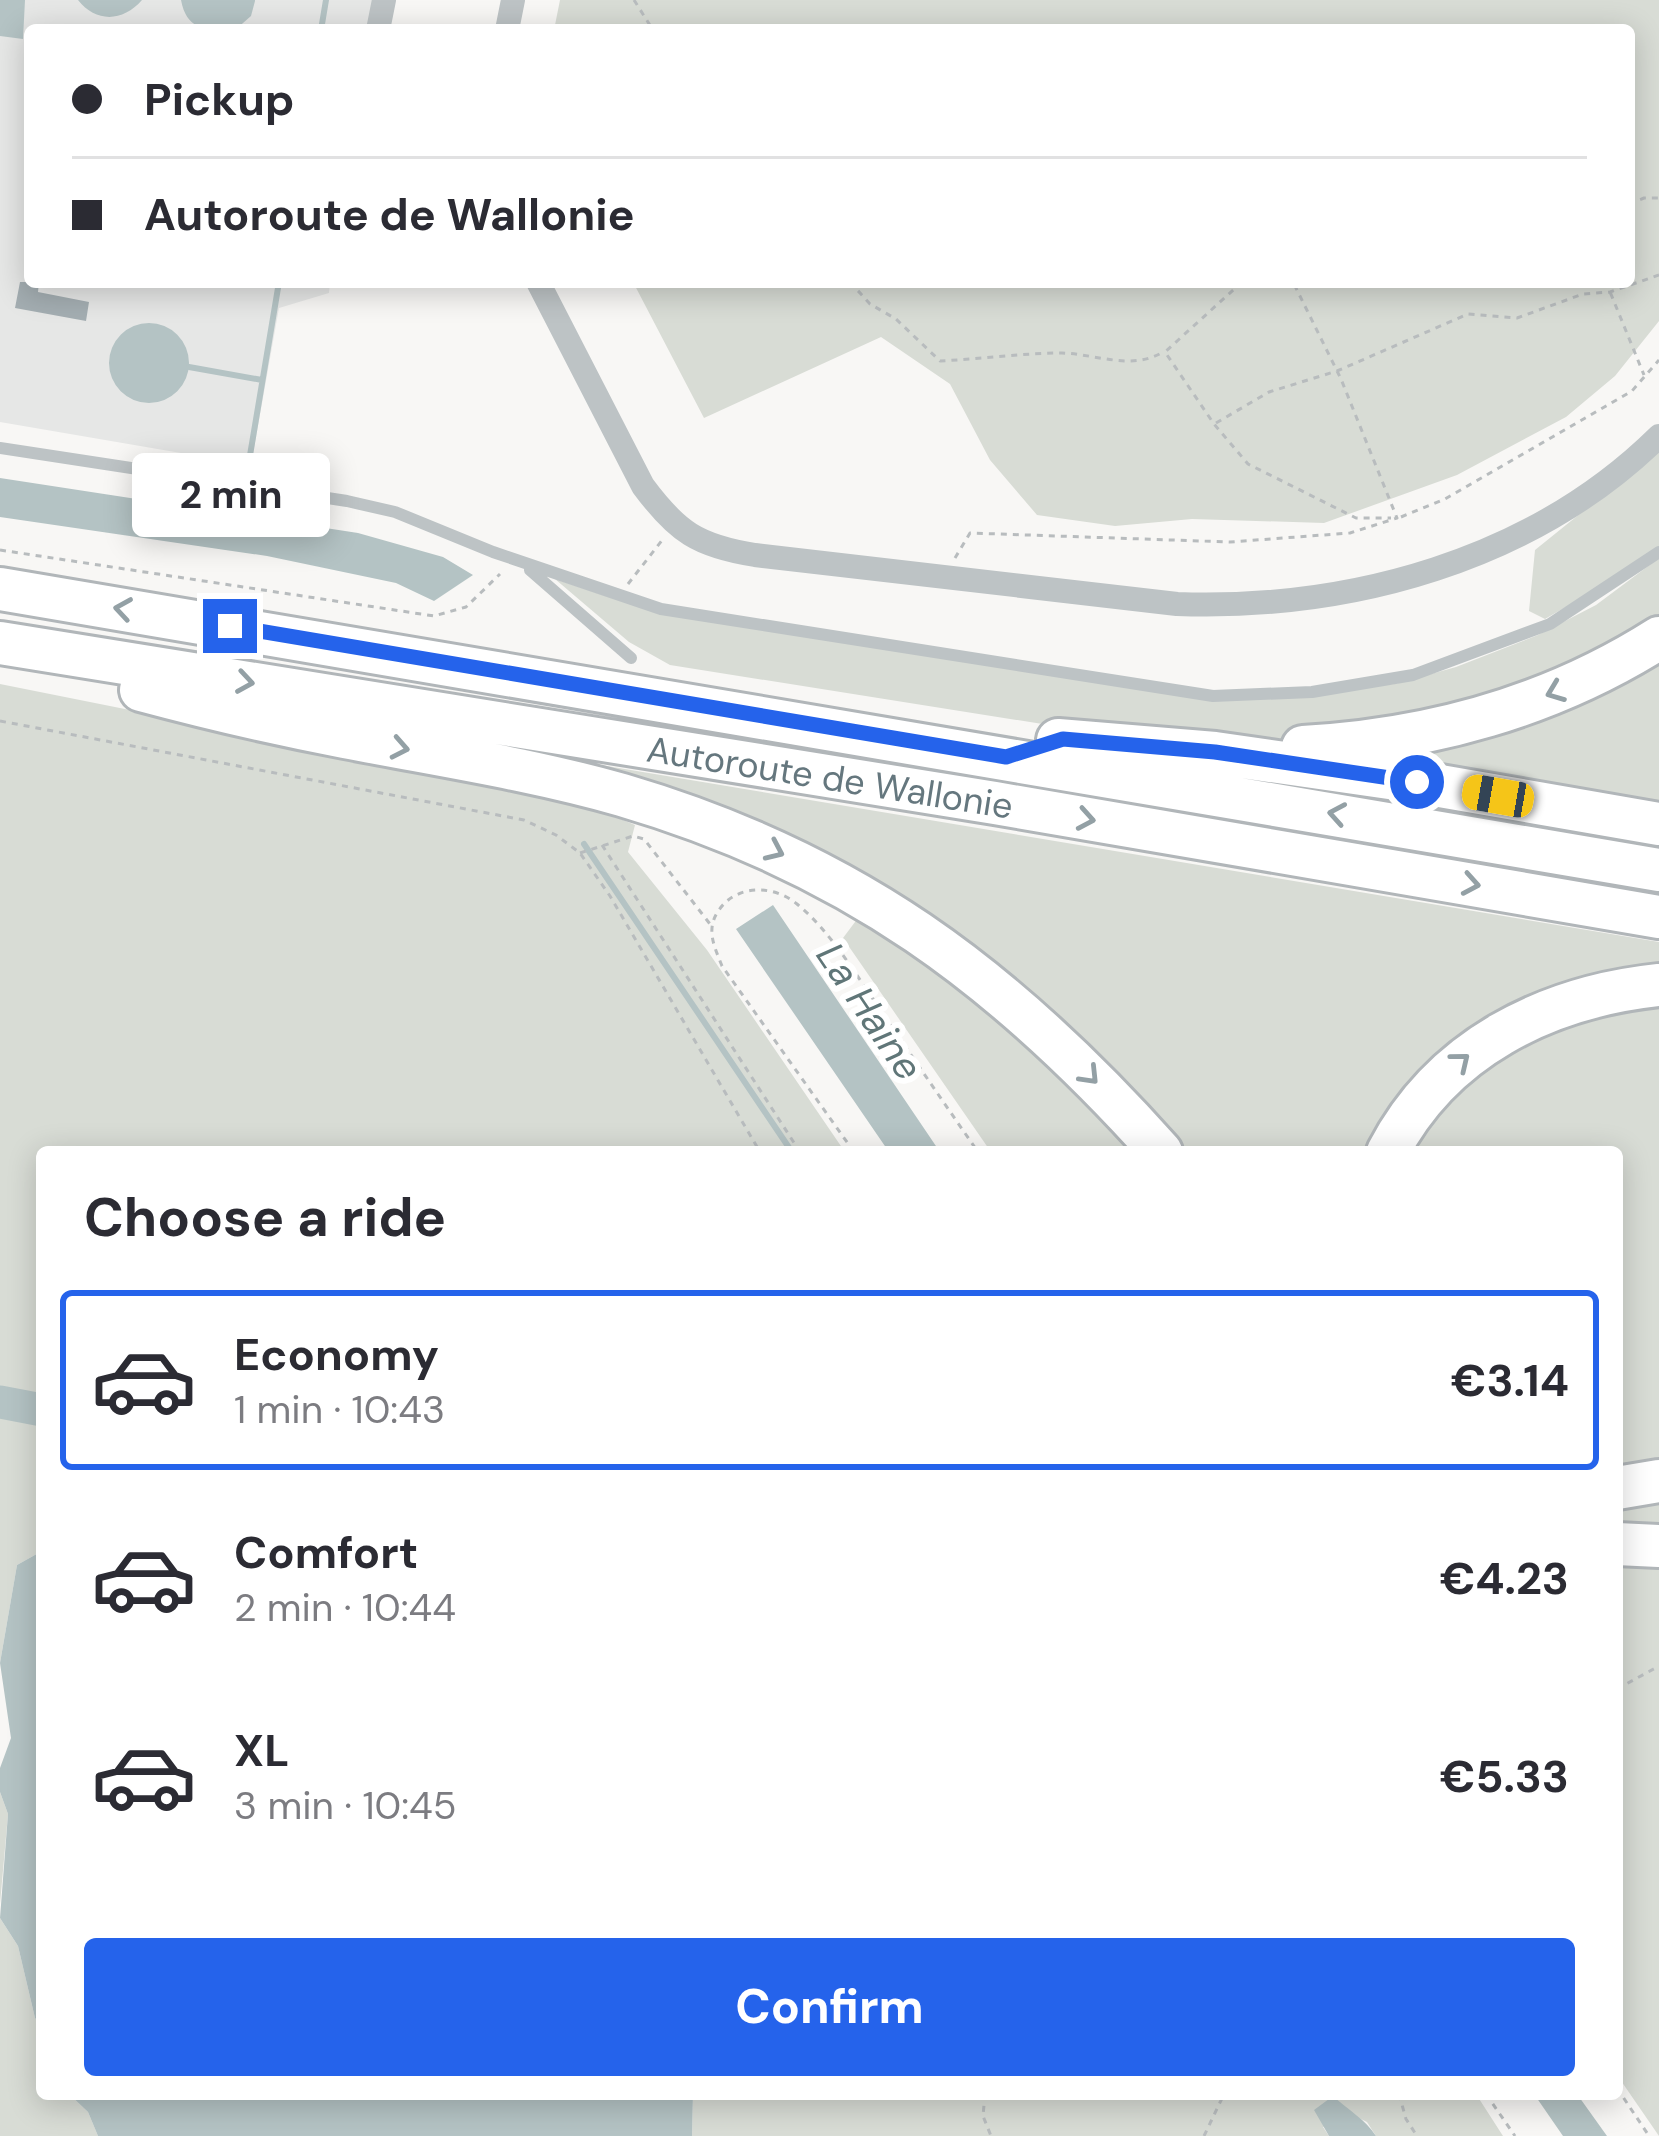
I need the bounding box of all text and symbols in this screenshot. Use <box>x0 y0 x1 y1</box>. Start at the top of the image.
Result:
text: Pickup <box>144 70 294 129</box>
text: Autoroute de Wallonie <box>144 185 635 244</box>
callout: 2 min <box>131 452 329 536</box>
text: 2 min <box>179 469 283 520</box>
one-way arrow <box>113 597 133 623</box>
route end <box>203 599 257 653</box>
one-way arrow <box>235 669 255 694</box>
one-way arrow <box>1546 678 1567 702</box>
street label: Autoroute de Wallonie <box>644 725 1016 830</box>
one-way arrow <box>390 734 410 759</box>
route start <box>1390 755 1444 809</box>
car <box>1459 772 1537 820</box>
one-way arrow <box>1327 803 1347 828</box>
one-way arrow <box>1076 805 1096 830</box>
one-way arrow <box>763 836 784 860</box>
one-way arrow <box>1460 871 1480 896</box>
water label: La Haine <box>805 933 934 1090</box>
one-way arrow <box>1447 1054 1469 1076</box>
one-way arrow <box>1076 1062 1098 1084</box>
text: Choose a ride <box>84 1182 446 1253</box>
text: Economy <box>234 1325 439 1384</box>
icon: car <box>90 1326 198 1434</box>
text: €3.14 <box>1451 1351 1569 1410</box>
text: 1 min · 10:43 <box>234 1384 445 1435</box>
text: Comfort <box>234 1523 418 1582</box>
icon: car <box>90 1524 198 1632</box>
text: €4.23 <box>1440 1549 1569 1608</box>
text: 2 min · 10:44 <box>234 1582 456 1633</box>
text: XL <box>234 1721 289 1780</box>
icon: car <box>90 1722 198 1830</box>
text: €5.33 <box>1440 1747 1569 1806</box>
text: 3 min · 10:45 <box>234 1780 457 1831</box>
button: Confirm <box>84 1938 1575 2076</box>

